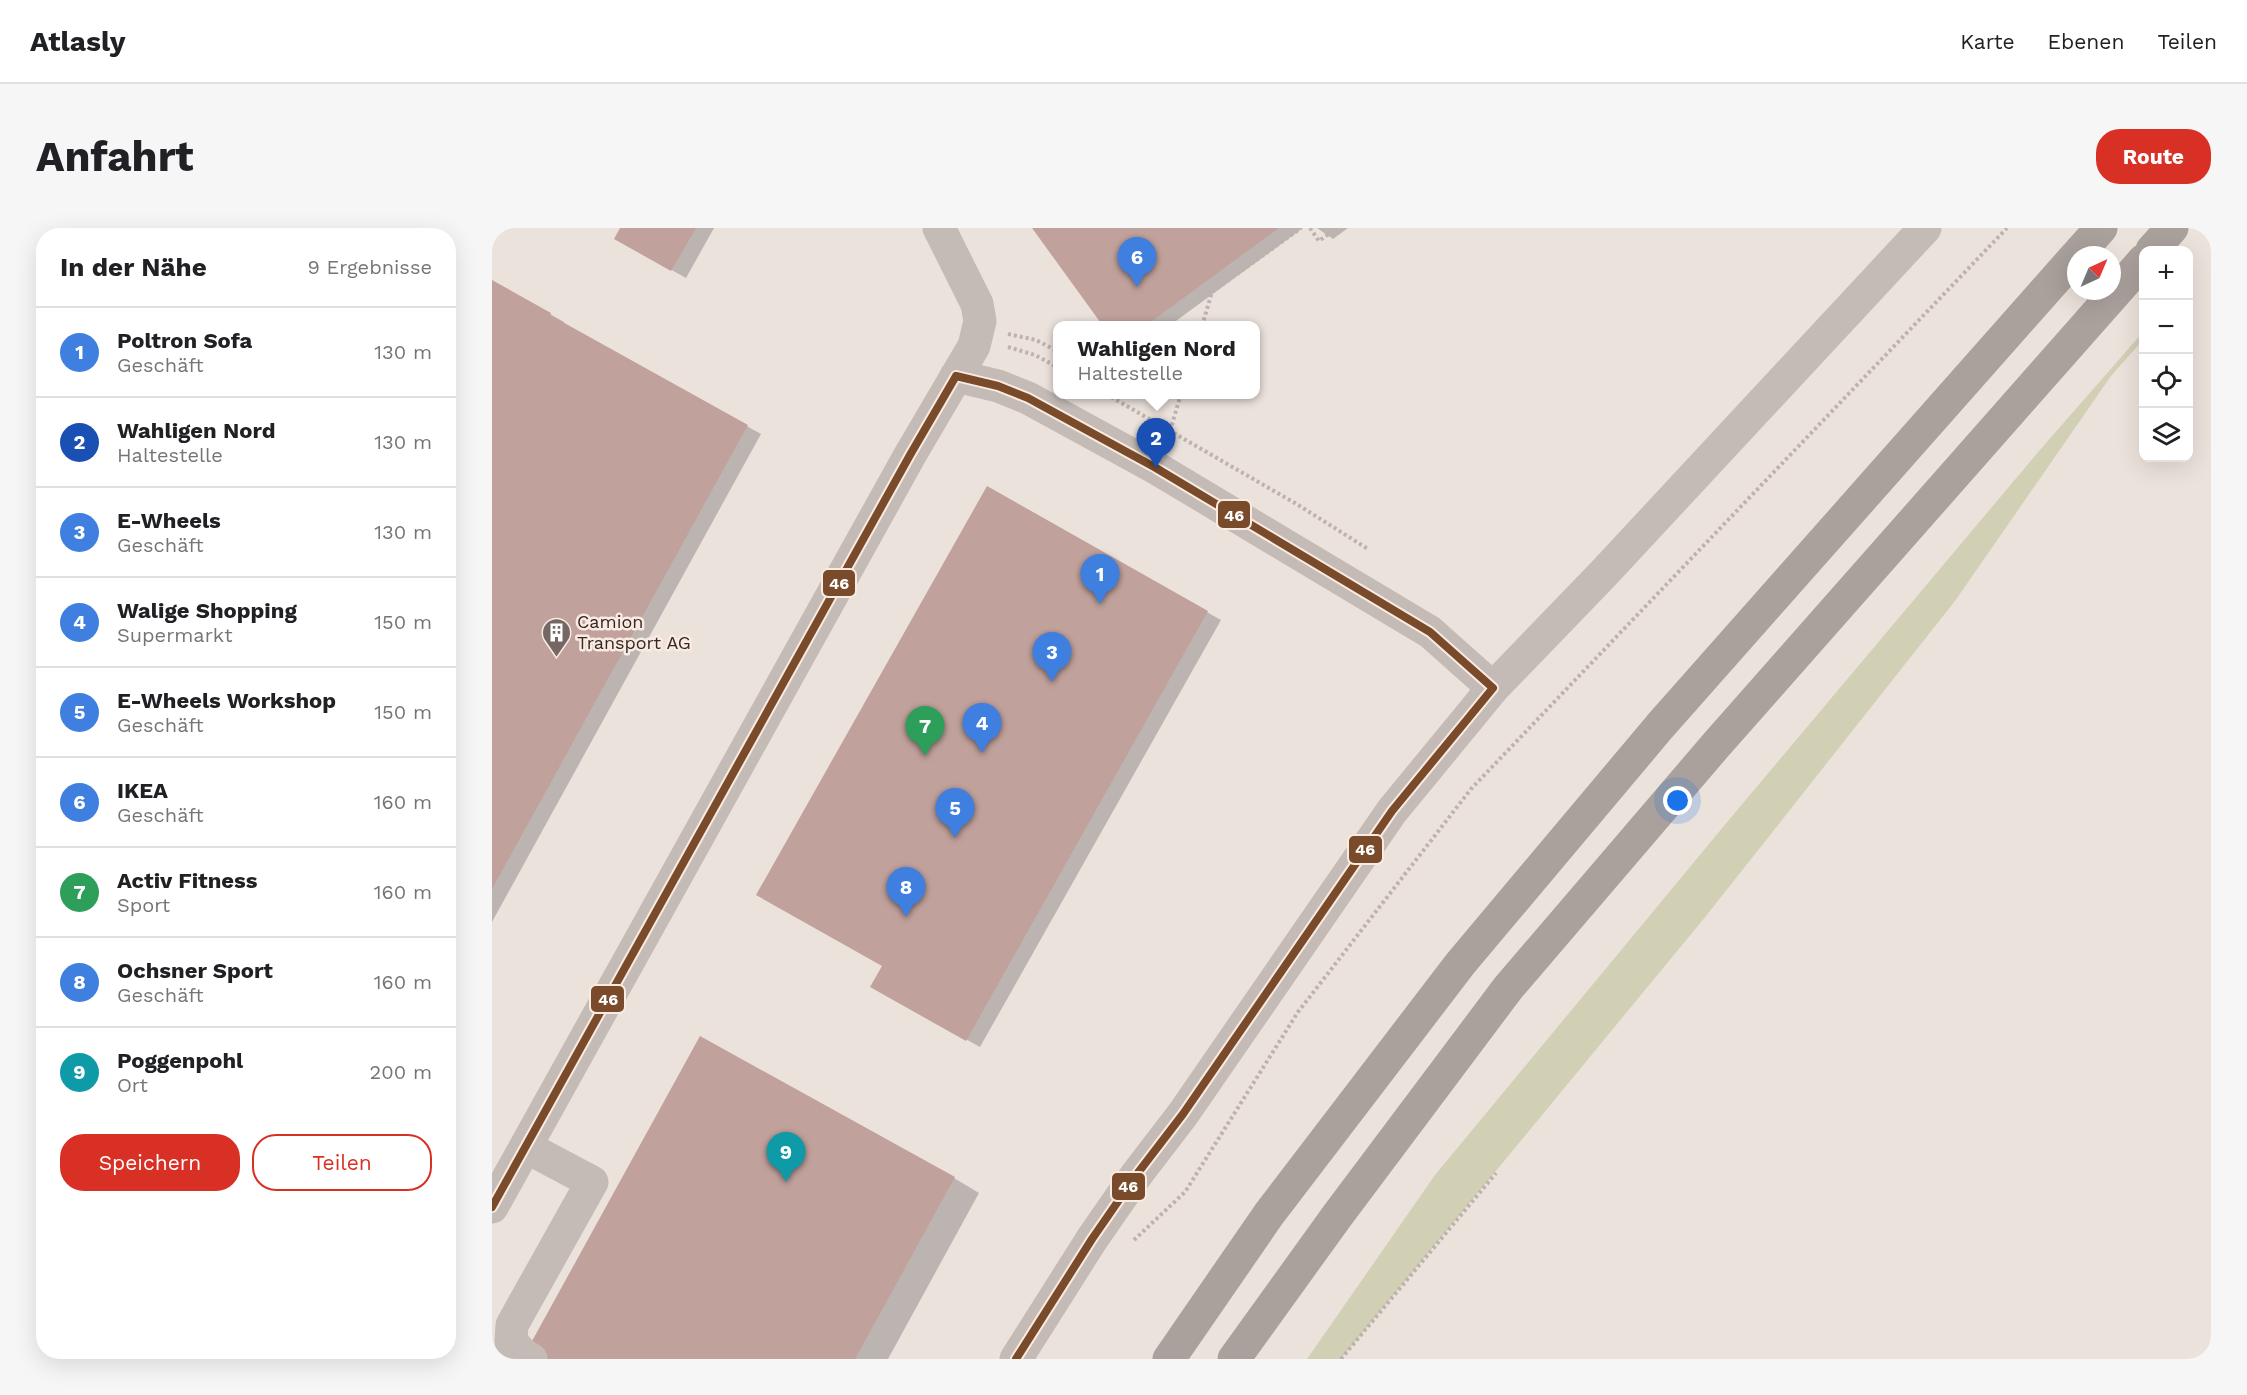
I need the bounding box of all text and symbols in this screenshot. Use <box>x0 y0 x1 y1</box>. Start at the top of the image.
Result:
text: Atlasly <box>30 25 125 58</box>
text: Karte <box>1960 29 2015 54</box>
text: Ebenen <box>2048 29 2124 54</box>
text: Teilen <box>2157 29 2217 54</box>
button: Route <box>2096 129 2211 184</box>
text: Anfahrt <box>36 132 194 181</box>
pin: 6 <box>1118 238 1156 287</box>
north arrow <box>2067 246 2121 300</box>
map controls <box>2139 246 2193 462</box>
button: + <box>2139 246 2193 300</box>
text: In der Nähe <box>60 252 207 282</box>
text: 9 Ergebnisse <box>307 255 432 279</box>
button: − <box>2139 300 2193 354</box>
popup <box>1053 321 1260 399</box>
text: Poltron Sofa <box>117 328 252 353</box>
text: Wahligen Nord <box>1077 336 1236 361</box>
text: 1 <box>75 340 84 364</box>
text: 130 m <box>374 340 432 364</box>
text: Geschäft <box>117 353 204 377</box>
button: locate <box>2139 354 2193 408</box>
text: Haltestelle <box>1077 361 1183 385</box>
button: layers <box>2139 408 2193 462</box>
text: Wahligen Nord <box>117 418 276 443</box>
pin: 2 <box>1136 418 1176 468</box>
text: 2 <box>74 430 85 454</box>
text: 130 m <box>374 430 432 454</box>
text: Haltestelle <box>117 443 223 467</box>
line badge: 46 <box>1217 500 1251 529</box>
text: 46 <box>1224 506 1244 525</box>
text: E-Wheels <box>117 508 221 533</box>
text: 3 <box>74 520 85 544</box>
text: 130 m <box>374 520 432 544</box>
text: Geschäft <box>117 533 204 557</box>
pin: 1 <box>1080 554 1120 604</box>
line badge: 46 <box>822 569 856 597</box>
text: 46 <box>829 574 849 593</box>
text: Walige Shopping <box>117 598 297 623</box>
text: 4 <box>73 610 86 634</box>
text: 150 m <box>374 610 432 634</box>
place label: Camion Transport AG <box>577 611 691 653</box>
building icon: Camion Transport AG <box>540 616 572 658</box>
text: Supermarkt <box>117 623 233 647</box>
pin: 3 <box>1032 632 1072 682</box>
text: E-Wheels Workshop <box>117 688 336 713</box>
text: 5 <box>74 700 85 724</box>
text: 150 m <box>374 700 432 724</box>
pin: 4 <box>962 704 1002 753</box>
pin: 7 <box>906 706 944 756</box>
text: Geschäft <box>117 713 204 737</box>
text: IKEA <box>117 778 168 803</box>
your location <box>1663 786 1692 815</box>
pin: 5 <box>936 788 974 838</box>
text: 6 <box>73 790 86 814</box>
text: 160 m <box>374 790 432 814</box>
text: Geschäft <box>117 803 204 827</box>
line badge: 46 <box>1348 835 1383 864</box>
text: 46 <box>1355 840 1375 859</box>
text: Activ Fitness <box>117 868 258 893</box>
pin: 8 <box>886 868 926 917</box>
text: 7 <box>73 880 86 904</box>
text: 160 m <box>374 880 432 904</box>
text: Sport <box>117 893 170 917</box>
text: Ochsner Sport <box>117 958 273 983</box>
text: 8 <box>73 970 86 994</box>
text: 160 m <box>374 970 432 994</box>
text: Geschäft <box>117 983 204 1007</box>
line badge: 46 <box>590 985 625 1013</box>
text: 46 <box>598 990 618 1009</box>
text: Poggenpohl <box>117 1048 243 1073</box>
text: 9 <box>73 1060 86 1084</box>
text: 200 m <box>370 1060 432 1084</box>
text: Ort <box>117 1073 148 1097</box>
pin: 9 <box>766 1132 806 1182</box>
button: Speichern <box>60 1134 240 1191</box>
button: Teilen <box>252 1134 432 1191</box>
line badge: 46 <box>1111 1172 1146 1201</box>
text: 46 <box>1118 1177 1138 1196</box>

